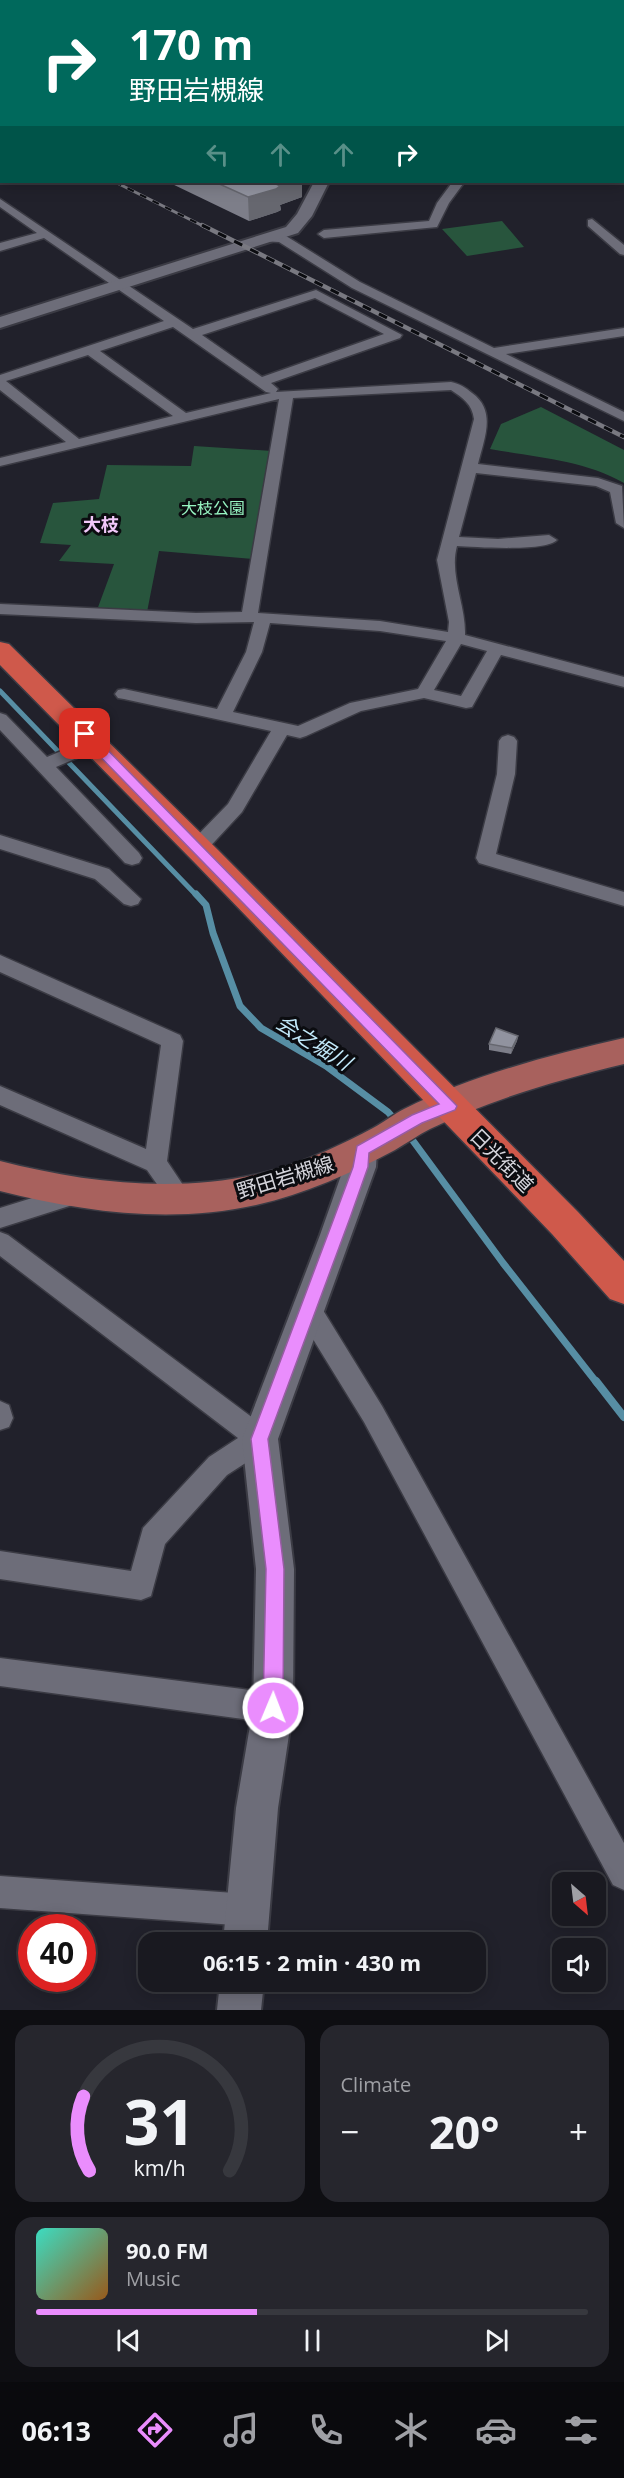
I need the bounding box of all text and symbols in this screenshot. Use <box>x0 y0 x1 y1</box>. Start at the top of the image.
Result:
text: 170 m <box>129 15 253 72</box>
icon: right <box>30 24 108 102</box>
text: 野田岩槻線 <box>129 71 264 108</box>
icon: left <box>201 138 234 171</box>
icon: ahead <box>264 138 297 171</box>
icon: ahead <box>327 138 360 171</box>
icon: right <box>390 138 423 171</box>
park label: 大枝公園 <box>181 497 245 519</box>
district label: 大枝 <box>83 512 119 536</box>
pin <box>59 708 110 759</box>
icon: arrive <box>68 717 101 750</box>
water label: 会之堀川 <box>271 1008 359 1077</box>
street label: 日光街道 <box>464 1122 540 1198</box>
street label: 野田岩槻線 <box>233 1149 337 1205</box>
position arrow <box>241 1676 305 1740</box>
north arrow <box>552 1872 606 1926</box>
map controls <box>552 1872 606 1992</box>
speed limit sign: 40 <box>18 1914 96 1992</box>
button: sound <box>552 1938 606 1992</box>
text: 06:15 · 2 min · 430 m <box>203 1947 421 1977</box>
text: Climate <box>341 2071 411 2098</box>
text: 31 <box>124 2078 195 2163</box>
text: 20° <box>429 2101 500 2162</box>
text: − <box>341 2109 359 2154</box>
text: + <box>569 2109 588 2154</box>
text: km/h <box>134 2153 186 2182</box>
text: 90.0 FM <box>126 2235 209 2265</box>
text: Music <box>126 2265 180 2292</box>
icon: previous <box>112 2324 145 2357</box>
icon: pause <box>296 2324 329 2357</box>
icon: next <box>480 2324 513 2357</box>
icon: directions <box>134 2409 176 2451</box>
icon: music <box>220 2409 262 2451</box>
icon: phone <box>305 2409 347 2451</box>
icon: climate <box>390 2409 432 2451</box>
icon: car <box>475 2409 517 2451</box>
icon: filters <box>560 2409 602 2451</box>
text: 06:13 <box>22 2412 91 2449</box>

